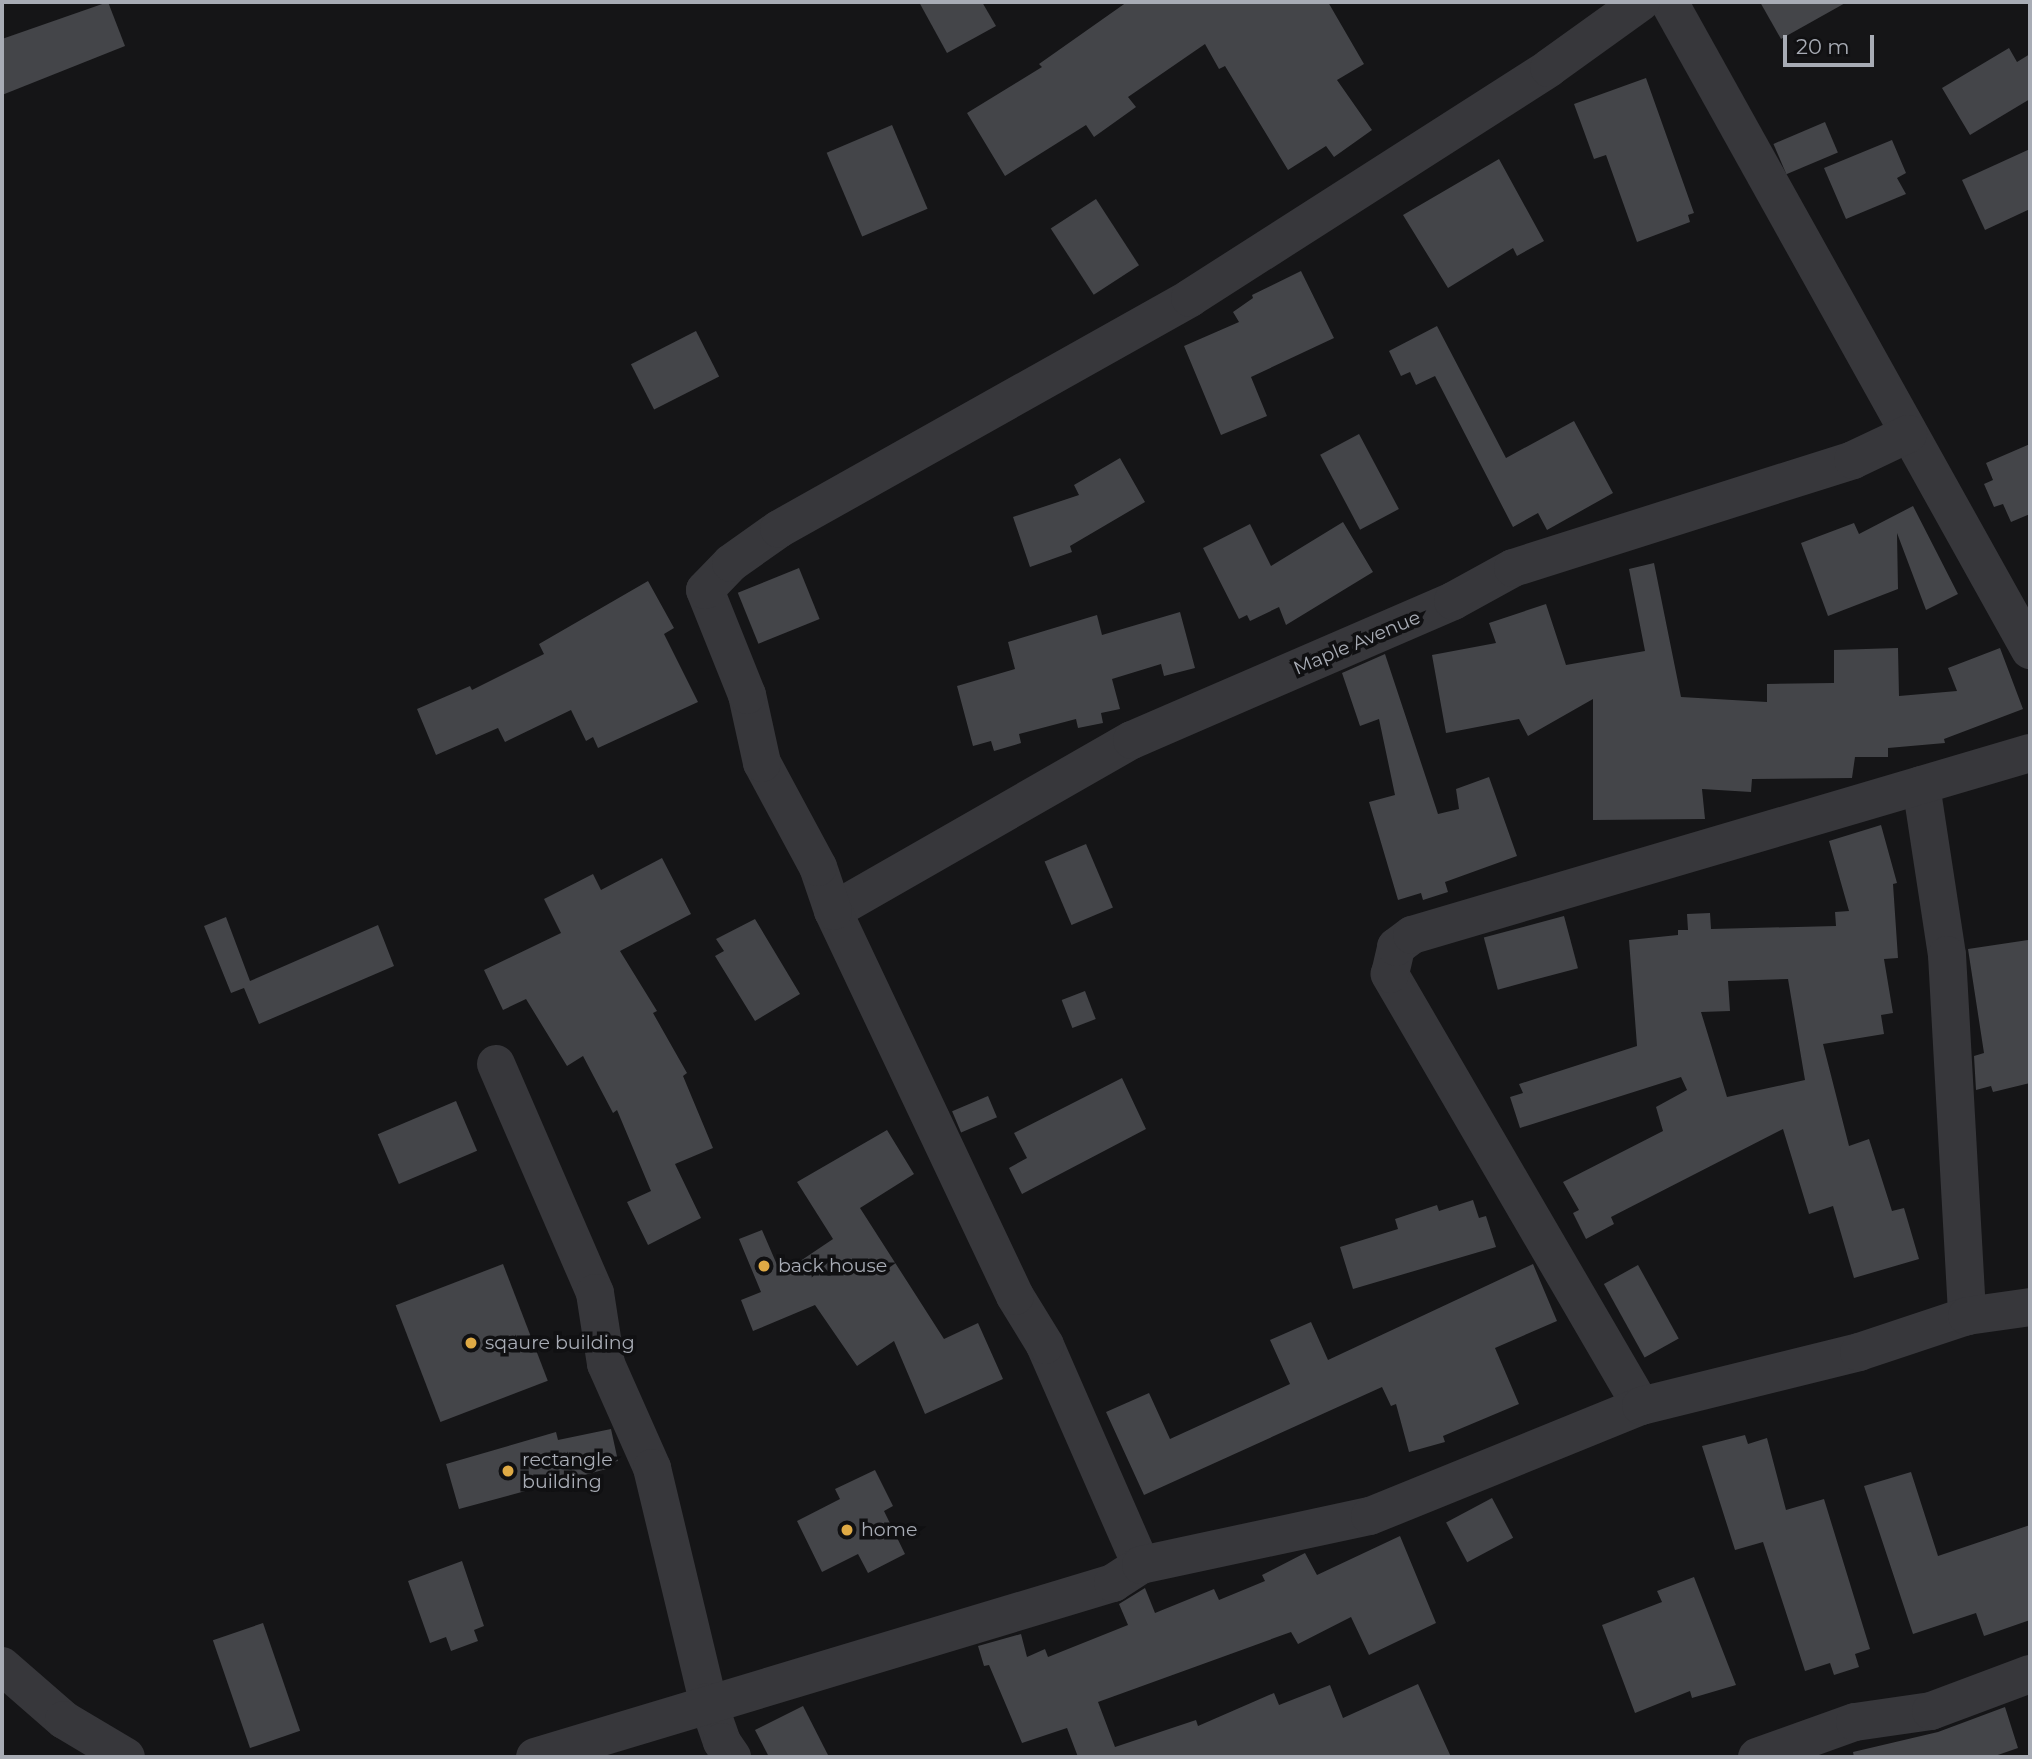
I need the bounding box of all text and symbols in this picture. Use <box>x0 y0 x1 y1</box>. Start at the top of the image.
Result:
scale bar <box>1787 21 1878 65</box>
text: 20 m <box>1796 34 1850 59</box>
street label: Maple Avenue <box>1290 606 1424 680</box>
place label: back house <box>778 1255 887 1277</box>
marker: back house <box>756 1258 772 1274</box>
place label: sqaure building <box>485 1332 635 1354</box>
marker: sqaure building <box>463 1335 479 1351</box>
place label: rectangle building <box>522 1449 613 1493</box>
marker: rectangle building <box>500 1463 516 1479</box>
place label: home <box>861 1519 917 1541</box>
marker: home <box>839 1522 855 1538</box>

